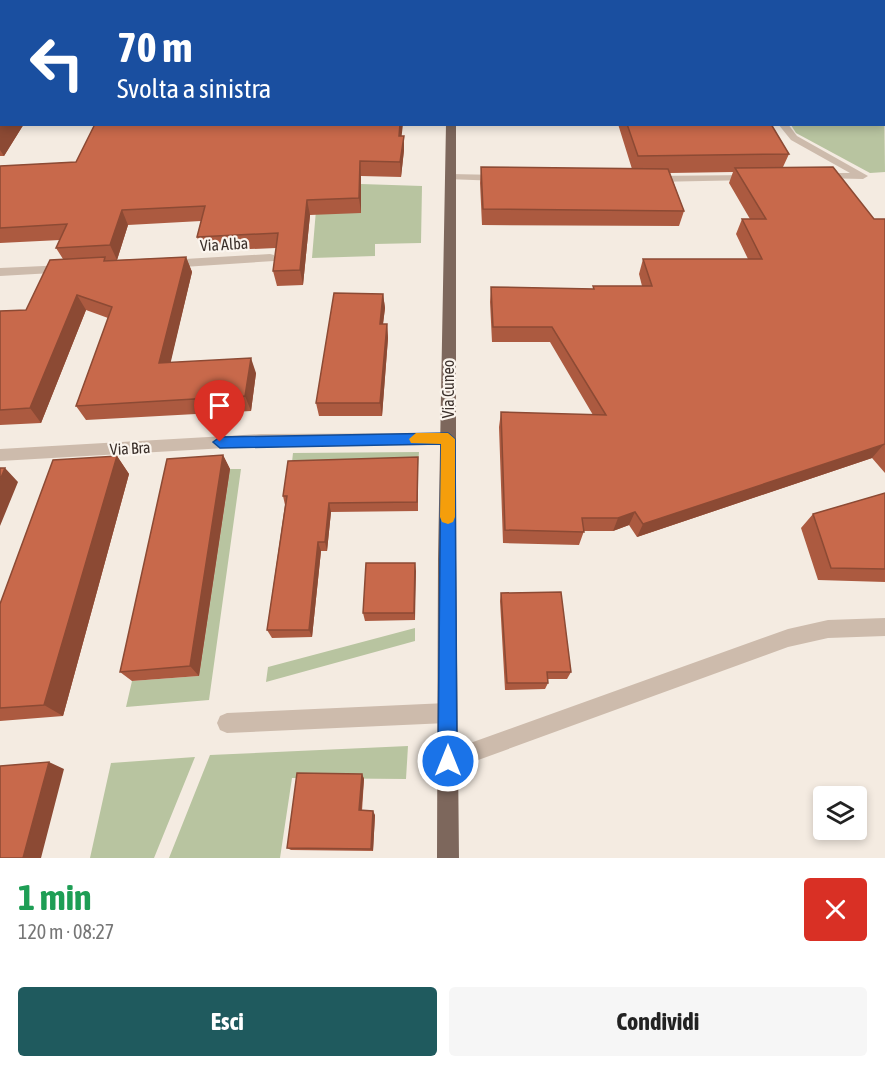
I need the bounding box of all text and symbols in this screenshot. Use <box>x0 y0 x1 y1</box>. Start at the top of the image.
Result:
text: 70 m <box>117 23 192 71</box>
icon: left <box>18 24 96 102</box>
text: Svolta a sinistra <box>117 73 271 104</box>
street label: Via Alba <box>199 234 249 254</box>
street label: Via Cuneo <box>439 360 457 418</box>
pin <box>194 380 245 442</box>
icon: arrive <box>203 389 236 422</box>
street label: Via Bra <box>109 438 151 458</box>
position arrow <box>416 729 480 793</box>
map controls <box>813 786 867 840</box>
button: layers <box>813 786 867 840</box>
text: 1 min <box>18 876 92 918</box>
button: close <box>804 878 867 941</box>
text: 120 m · 08:27 <box>18 920 114 943</box>
button: Esci <box>18 987 437 1056</box>
button: Condividi <box>449 987 867 1056</box>

